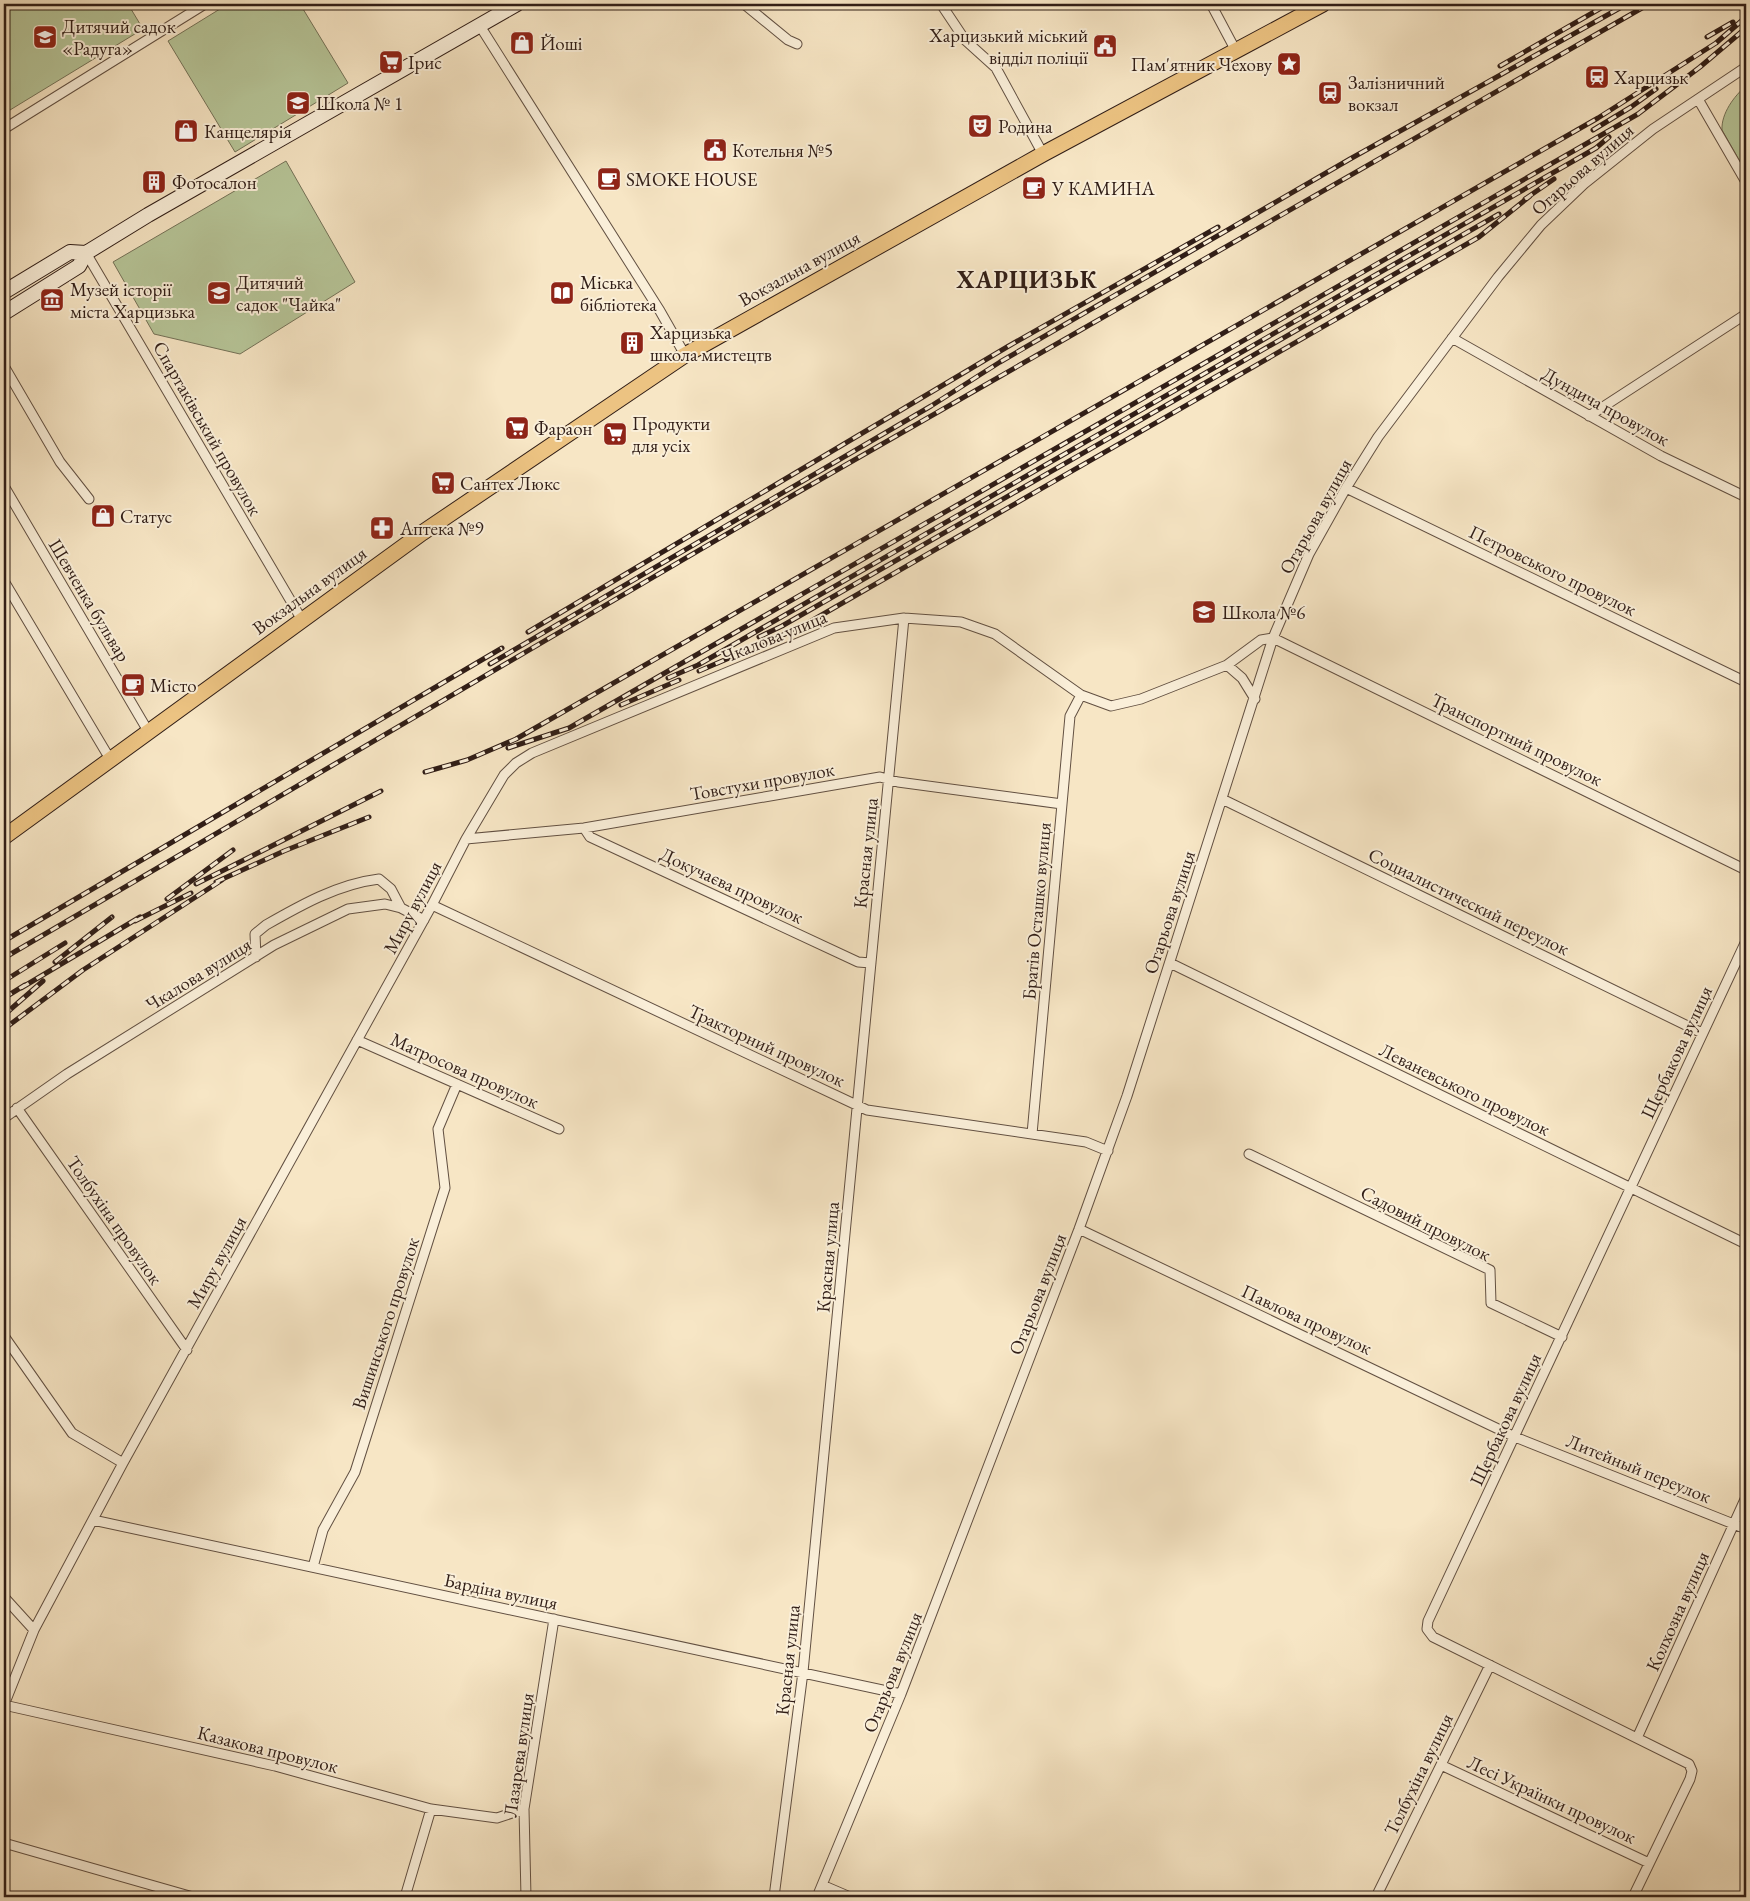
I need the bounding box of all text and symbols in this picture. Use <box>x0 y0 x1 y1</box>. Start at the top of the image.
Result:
place label: Дитячий садок «Радуга» <box>62 14 176 61</box>
place label: Харцизький міський відділ поліції <box>928 23 1088 70</box>
school or university icon: Дитячий садок «Радуга» <box>32 24 58 50</box>
shop icon: Йоші <box>509 30 535 56</box>
place label: Йоші <box>540 31 583 56</box>
public building icon: Харцизький міський відділ поліції <box>1092 33 1118 59</box>
supermarket icon: Ірис <box>378 49 404 75</box>
place label: Ірис <box>408 50 442 75</box>
place icon: Пам'ятник Чехову <box>1276 51 1302 77</box>
place label: Пам'ятник Чехову <box>1131 52 1273 77</box>
station icon: Харцизьк <box>1584 64 1610 90</box>
place label: Харцизьк <box>1613 65 1688 90</box>
place label: Залізничний вокзал <box>1348 70 1445 117</box>
station icon: Залізничний вокзал <box>1317 80 1343 106</box>
school or university icon: Школа № 1 <box>285 90 311 116</box>
place label: Школа № 1 <box>316 91 403 116</box>
theatre icon: Родина <box>967 113 993 139</box>
place label: Родина <box>998 114 1053 139</box>
shop icon: Канцелярія <box>173 118 199 144</box>
street label: Огарьова вулиця <box>1526 118 1639 221</box>
place label: Канцелярія <box>204 119 292 144</box>
public building icon: Котельня №5 <box>702 137 728 163</box>
place label: Котельня №5 <box>732 138 833 163</box>
cafe icon: SMOKE HOUSE <box>596 166 622 192</box>
place label: SMOKE HOUSE <box>626 167 758 192</box>
building icon: Фотосалон <box>141 169 167 195</box>
place label: Фотосалон <box>172 170 257 195</box>
cafe icon: У КАМИНА <box>1021 175 1047 201</box>
place label: У КАМИНА <box>1051 176 1155 201</box>
street label: Вокзальна вулиця <box>734 225 865 312</box>
district label: ХАРЦИЗЬК <box>955 264 1098 295</box>
place label: Дитячий садок "Чайка" <box>236 270 341 317</box>
place label: Міська бібліотека <box>580 270 657 317</box>
place label: Музей історії міста Харцизька <box>70 277 196 324</box>
school or university icon: Дитячий садок "Чайка" <box>206 280 232 306</box>
library icon: Міська бібліотека <box>549 280 575 306</box>
museum icon: Музей історії міста Харцизька <box>39 287 65 313</box>
place label: Харцизька школа мистецтв <box>649 320 772 367</box>
building icon: Харцизька школа мистецтв <box>619 330 645 356</box>
street label: Спартаківський провулок <box>147 336 268 520</box>
street label: Дундича провулок <box>1537 361 1674 452</box>
place label: Продукти для усіх <box>632 411 710 458</box>
supermarket icon: Фараон <box>504 415 530 441</box>
place label: Фараон <box>534 416 593 441</box>
supermarket icon: Продукти для усіх <box>602 421 628 447</box>
street label: Огарьова вулиця <box>1273 454 1358 578</box>
supermarket icon: Сантех Люкс <box>430 470 456 496</box>
place label: Сантех Люкс <box>460 471 561 496</box>
shop icon: Статус <box>90 503 116 529</box>
place label: Статус <box>120 504 172 529</box>
pharmacy icon: Аптека №9 <box>369 515 395 541</box>
place label: Аптека №9 <box>399 516 484 541</box>
street label: Петровського провулок <box>1465 519 1641 622</box>
street label: Шевченка бульвар <box>43 534 136 667</box>
street label: Вокзальна вулиця <box>247 540 372 640</box>
school or university icon: Школа №6 <box>1191 599 1217 625</box>
place label: Школа №6 <box>1222 600 1305 625</box>
street label: Чкалова улица <box>718 604 831 669</box>
cafe icon: Місто <box>120 672 146 698</box>
place label: Місто <box>150 673 197 698</box>
street label: Транспортний провулок <box>1427 687 1607 792</box>
street label: Товстухи провулок <box>688 756 836 806</box>
street label: Красная улица <box>847 796 884 910</box>
street label: Братів Осташко вулиця <box>1016 821 1057 1001</box>
street label: Докучаєва провулок <box>656 841 807 930</box>
street label: Социалистический переулок <box>1364 842 1574 961</box>
street label: Огарьова вулиця <box>1138 847 1201 977</box>
street label: Миру вулиця <box>378 856 448 958</box>
street label: Чкалова вулиця <box>141 932 256 1017</box>
street label: Щербакова вулиця <box>1635 981 1718 1123</box>
street label: Тракторний провулок <box>685 998 849 1093</box>
street label: Матросова провулок <box>387 1027 543 1114</box>
street label: Леваневського провулок <box>1375 1037 1554 1142</box>
street label: Толбухіна провулок <box>61 1151 168 1290</box>
street label: Садовий провулок <box>1356 1180 1495 1267</box>
street label: Красная улица <box>810 1200 845 1314</box>
street label: Миру вулиця <box>181 1211 252 1313</box>
street label: Огарьова вулиця <box>1003 1229 1072 1359</box>
street label: Вишинського провулок <box>346 1234 425 1412</box>
street label: Павлова провулок <box>1238 1278 1376 1361</box>
street label: Щербакова вулиця <box>1464 1348 1547 1490</box>
street label: Литейный переулок <box>1563 1428 1715 1509</box>
street label: Колхозна вулиця <box>1640 1547 1715 1675</box>
street label: Бардіна вулиця <box>442 1567 561 1616</box>
street label: Красная улица <box>769 1603 806 1717</box>
street label: Огарьова вулиця <box>857 1608 928 1736</box>
street label: Лазарева вулиця <box>497 1691 540 1819</box>
street label: Толбухіна вулиця <box>1378 1709 1459 1839</box>
street label: Казакова провулок <box>195 1720 341 1779</box>
street label: Лесі Українки провулок <box>1464 1749 1640 1849</box>

